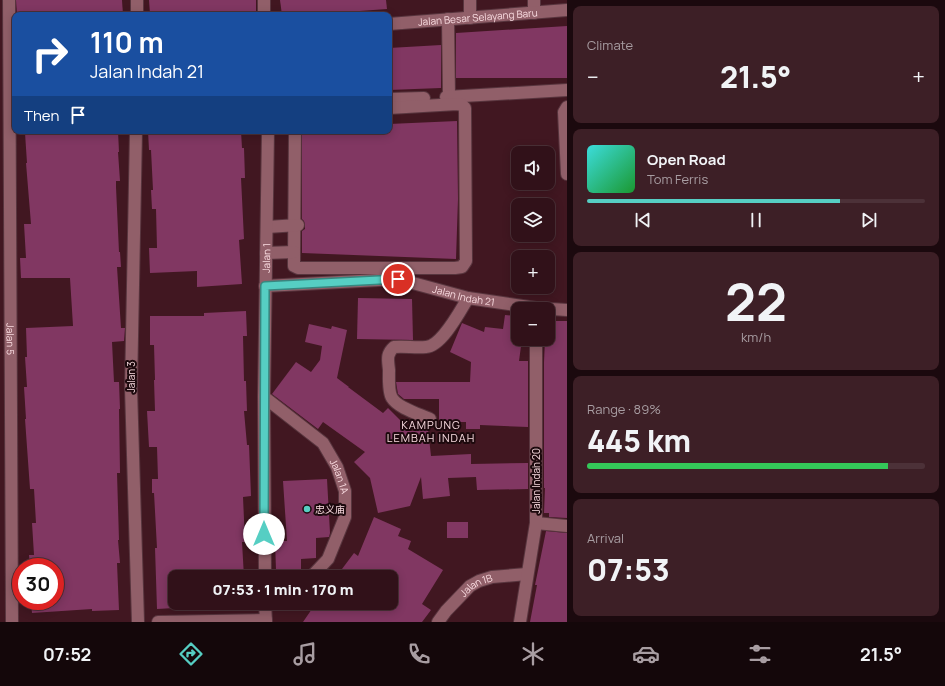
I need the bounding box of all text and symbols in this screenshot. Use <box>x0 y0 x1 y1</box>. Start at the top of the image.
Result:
street label: Jalan Besar Selayang Baru <box>417 5 538 29</box>
text: 110 m <box>90 23 164 61</box>
icon: right <box>24 28 76 80</box>
text: Climate <box>587 36 633 54</box>
text: 21.5° <box>720 56 791 97</box>
text: Jalan Indah 21 <box>90 59 204 83</box>
text: − <box>587 62 599 92</box>
text: + <box>912 62 925 92</box>
icon: arrive <box>67 104 89 126</box>
text: Then <box>24 105 59 126</box>
map controls <box>511 146 555 346</box>
button: sound <box>511 146 555 190</box>
text: Open Road <box>647 149 726 170</box>
text: Tom Ferris <box>647 170 708 188</box>
button: layers <box>511 198 555 242</box>
icon: previous <box>632 209 654 231</box>
icon: pause <box>745 209 767 231</box>
icon: next <box>858 209 880 231</box>
street label: Jalan 1 <box>259 243 273 273</box>
button: + <box>511 250 555 294</box>
pin <box>381 262 415 296</box>
text: 22 <box>725 266 787 337</box>
icon: arrive <box>387 268 409 290</box>
street label: Jalan Indah 21 <box>431 282 496 309</box>
button: − <box>511 302 555 346</box>
street label: Jalan 5 <box>4 323 18 355</box>
text: km/h <box>741 328 771 346</box>
street label: Jalan 3 <box>124 361 138 393</box>
text: Range · 89% <box>587 400 661 418</box>
district label: KAMPUNG LEMBAH INDAH <box>387 417 475 445</box>
text: 445 km <box>587 420 691 461</box>
street label: Jalan Indah 20 <box>529 448 543 514</box>
street label: Jalan 1A <box>327 456 353 496</box>
place label: 忠义庙 <box>315 502 345 516</box>
marker: 忠义庙 <box>302 504 312 514</box>
position arrow <box>243 513 285 555</box>
text: Arrival <box>587 529 624 547</box>
text: 07:53 <box>587 549 670 590</box>
speed limit sign: 30 <box>12 558 64 610</box>
street label: Jalan 1B <box>456 570 494 600</box>
text: 07:53 · 1 min · 170 m <box>212 579 354 600</box>
icon: directions <box>177 640 205 668</box>
icon: music <box>291 640 319 668</box>
icon: phone <box>405 640 433 668</box>
icon: climate <box>519 640 547 668</box>
icon: car <box>632 640 660 668</box>
icon: filters <box>746 640 774 668</box>
text: 07:52 <box>43 642 91 666</box>
text: 21.5° <box>860 642 902 666</box>

